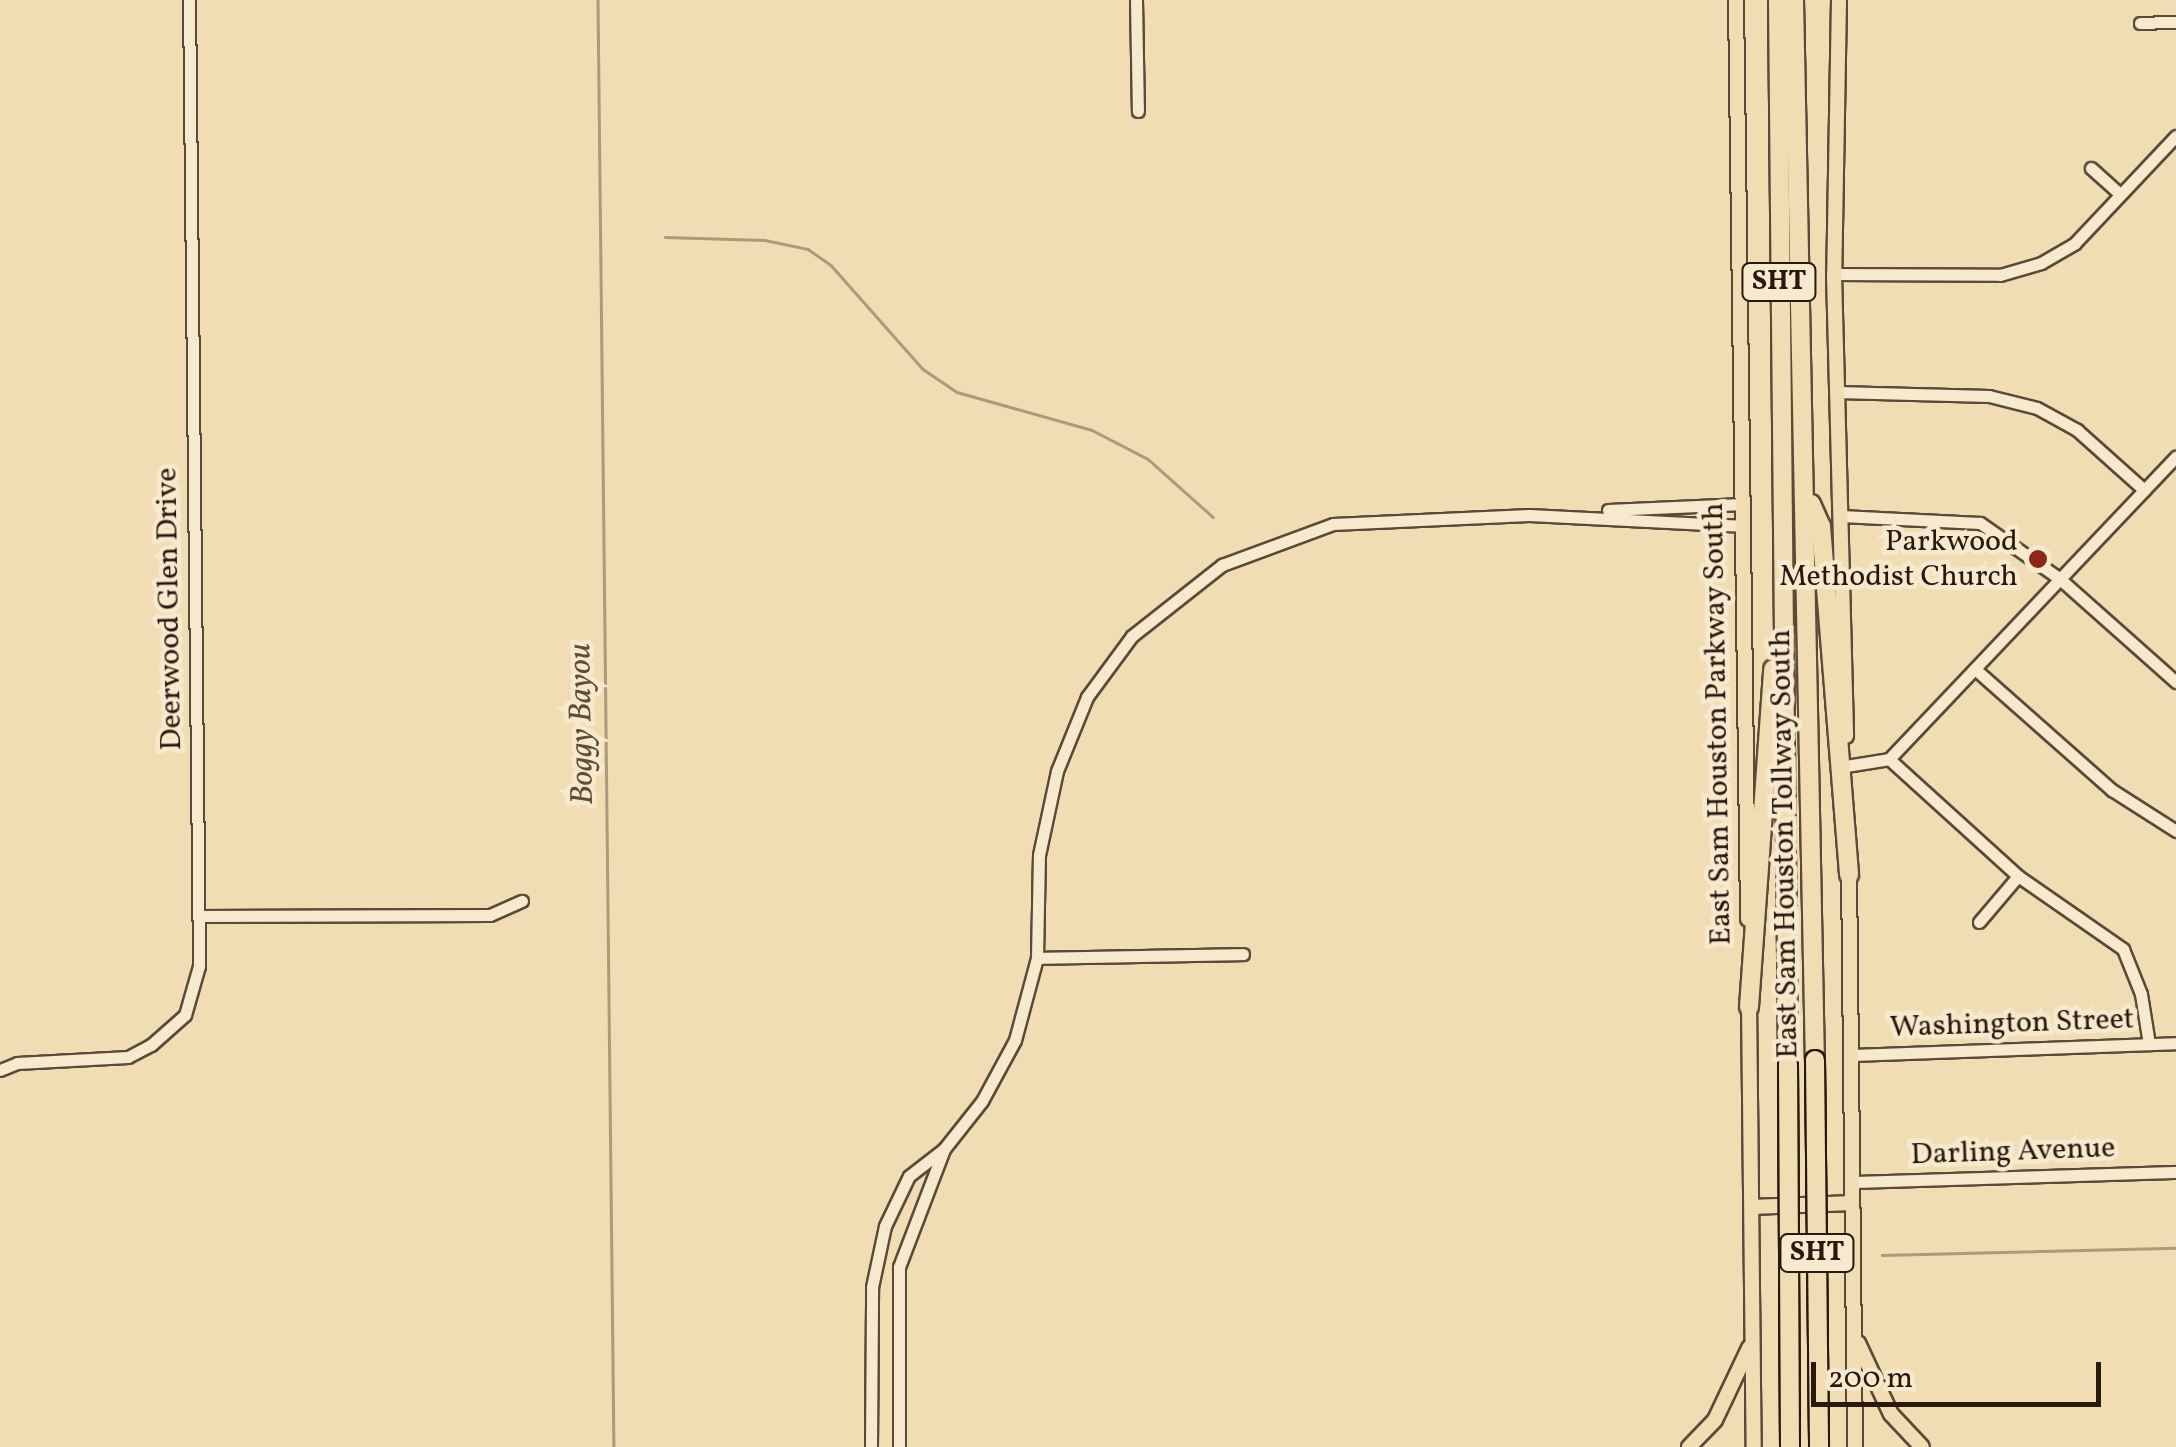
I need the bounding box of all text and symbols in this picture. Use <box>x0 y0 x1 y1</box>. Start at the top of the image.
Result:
road number: SHT <box>1739 259 1819 305</box>
street label: Deerwood Glen Drive <box>150 467 190 751</box>
street label: East Sam Houston Parkway South <box>1696 502 1740 946</box>
place label: Parkwood Methodist Church <box>1779 524 2018 594</box>
marker: Parkwood Methodist Church <box>2027 548 2049 570</box>
street label: East Sam Houston Tollway South <box>1763 628 1807 1060</box>
water label: Boggy Bayou <box>562 643 604 805</box>
street label: Washington Street <box>1889 1002 2135 1046</box>
street label: Darling Avenue <box>1910 1130 2116 1174</box>
road number: SHT <box>1777 1230 1857 1276</box>
scale bar <box>1816 1342 2106 1404</box>
text: 200 m <box>1828 1358 1913 1400</box>

